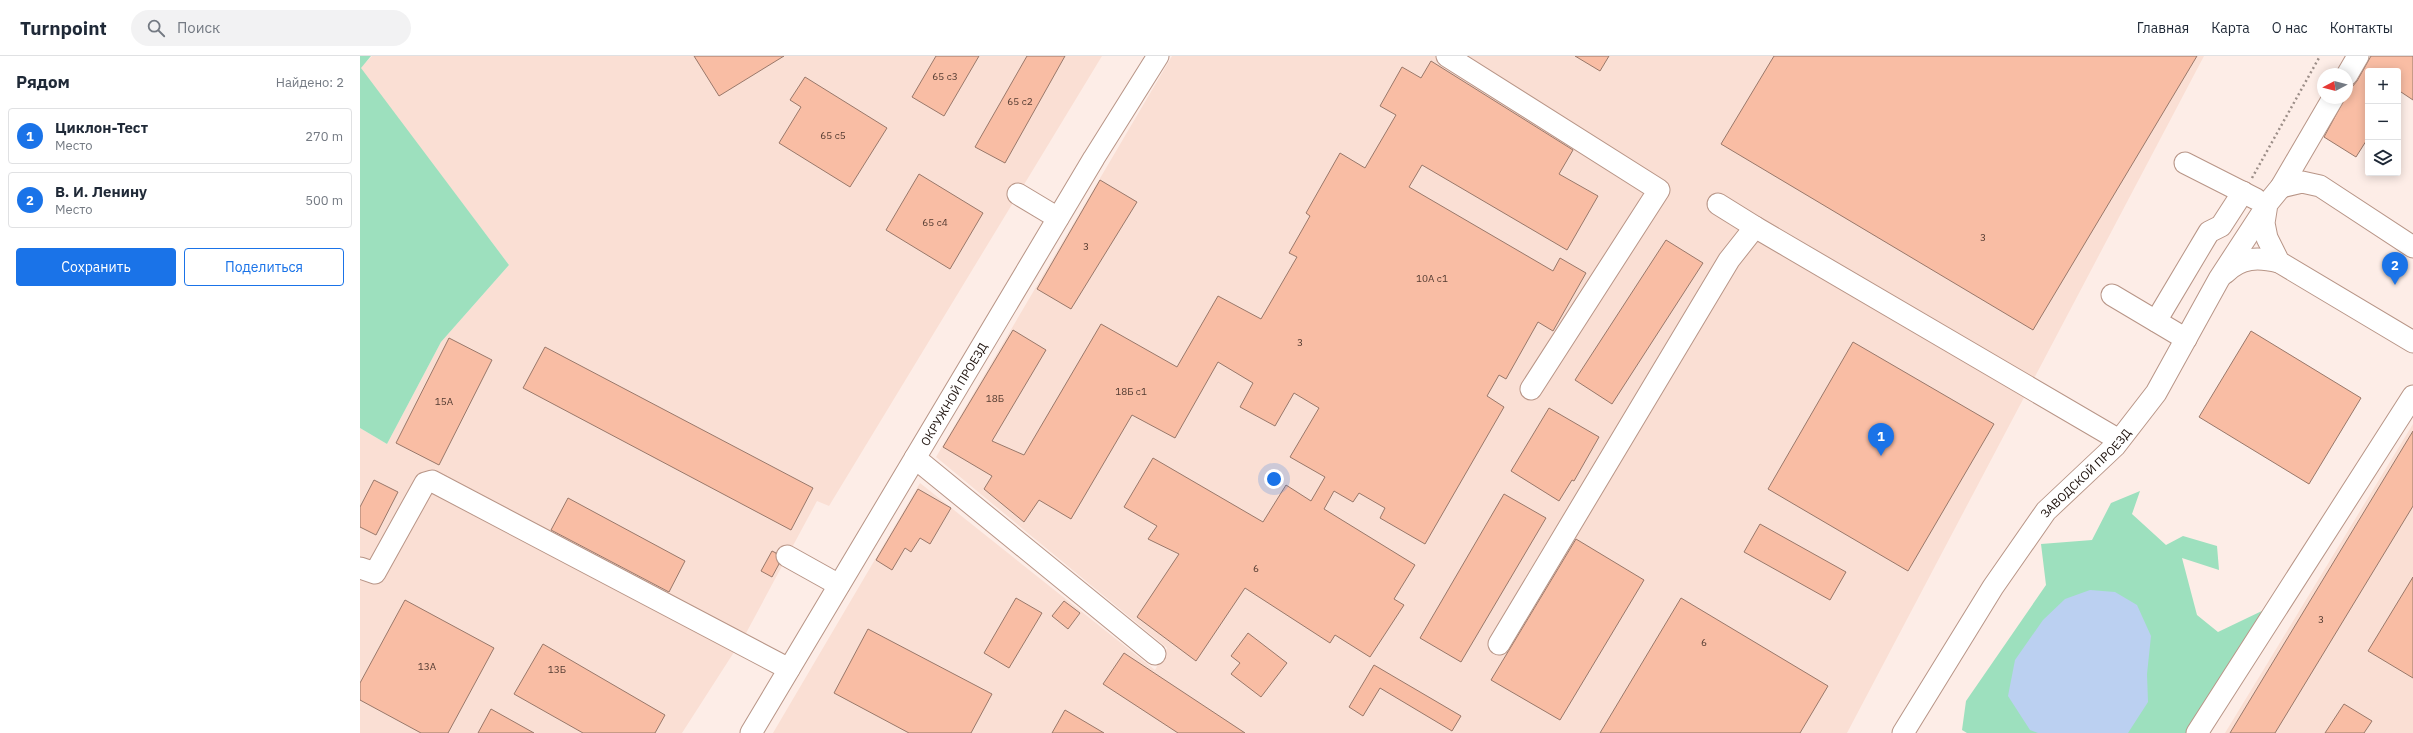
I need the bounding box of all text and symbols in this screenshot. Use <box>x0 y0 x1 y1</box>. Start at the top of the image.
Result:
search box <box>131 10 411 46</box>
text: Turnpoint <box>20 16 107 40</box>
icon: search <box>145 17 167 39</box>
text: Поиск <box>177 18 220 37</box>
text: Главная <box>2137 19 2189 37</box>
text: Карта <box>2211 19 2250 37</box>
text: О нас <box>2272 19 2308 37</box>
text: Контакты <box>2330 19 2393 37</box>
north arrow <box>2317 68 2353 104</box>
map controls <box>2365 68 2401 176</box>
button: + <box>2365 68 2401 104</box>
house number: 65 с3 <box>932 70 958 83</box>
text: Рядом <box>16 71 70 93</box>
text: Найдено: 2 <box>276 74 344 91</box>
house number: 65 с2 <box>1007 95 1033 108</box>
button: − <box>2365 104 2401 140</box>
text: Циклон-Тест <box>55 118 148 137</box>
text: 1 <box>26 128 34 145</box>
text: 270 m <box>305 128 343 145</box>
house number: 65 с5 <box>820 129 846 142</box>
text: Место <box>55 137 93 154</box>
button: layers <box>2365 140 2401 176</box>
text: В. И. Ленину <box>55 182 147 201</box>
text: 2 <box>26 192 34 209</box>
text: 500 m <box>305 192 343 209</box>
text: Место <box>55 201 93 218</box>
house number: 65 с4 <box>922 216 948 229</box>
house number: 3 <box>1980 231 1986 244</box>
house number: 3 <box>1083 240 1089 253</box>
button: Сохранить <box>16 248 176 286</box>
button: Поделиться <box>184 248 344 286</box>
pin: 2 <box>2382 252 2408 285</box>
house number: 10А с1 <box>1416 272 1448 285</box>
house number: 3 <box>1297 336 1303 349</box>
street label: ОКРУЖНОЙ ПРОЕЗД <box>917 339 990 448</box>
house number: 18Б с1 <box>1115 385 1147 398</box>
house number: 18Б <box>986 392 1004 405</box>
house number: 15А <box>435 395 454 408</box>
pin: 1 <box>1868 423 1894 456</box>
street label: ЗАВОДСКОЙ ПРОЕЗД <box>2037 425 2134 520</box>
your location <box>1264 469 1284 489</box>
house number: 6 <box>1253 562 1259 575</box>
house number: 3 <box>2318 613 2324 626</box>
house number: 6 <box>1701 636 1707 649</box>
house number: 13А <box>418 660 437 673</box>
house number: 13Б <box>548 663 566 676</box>

